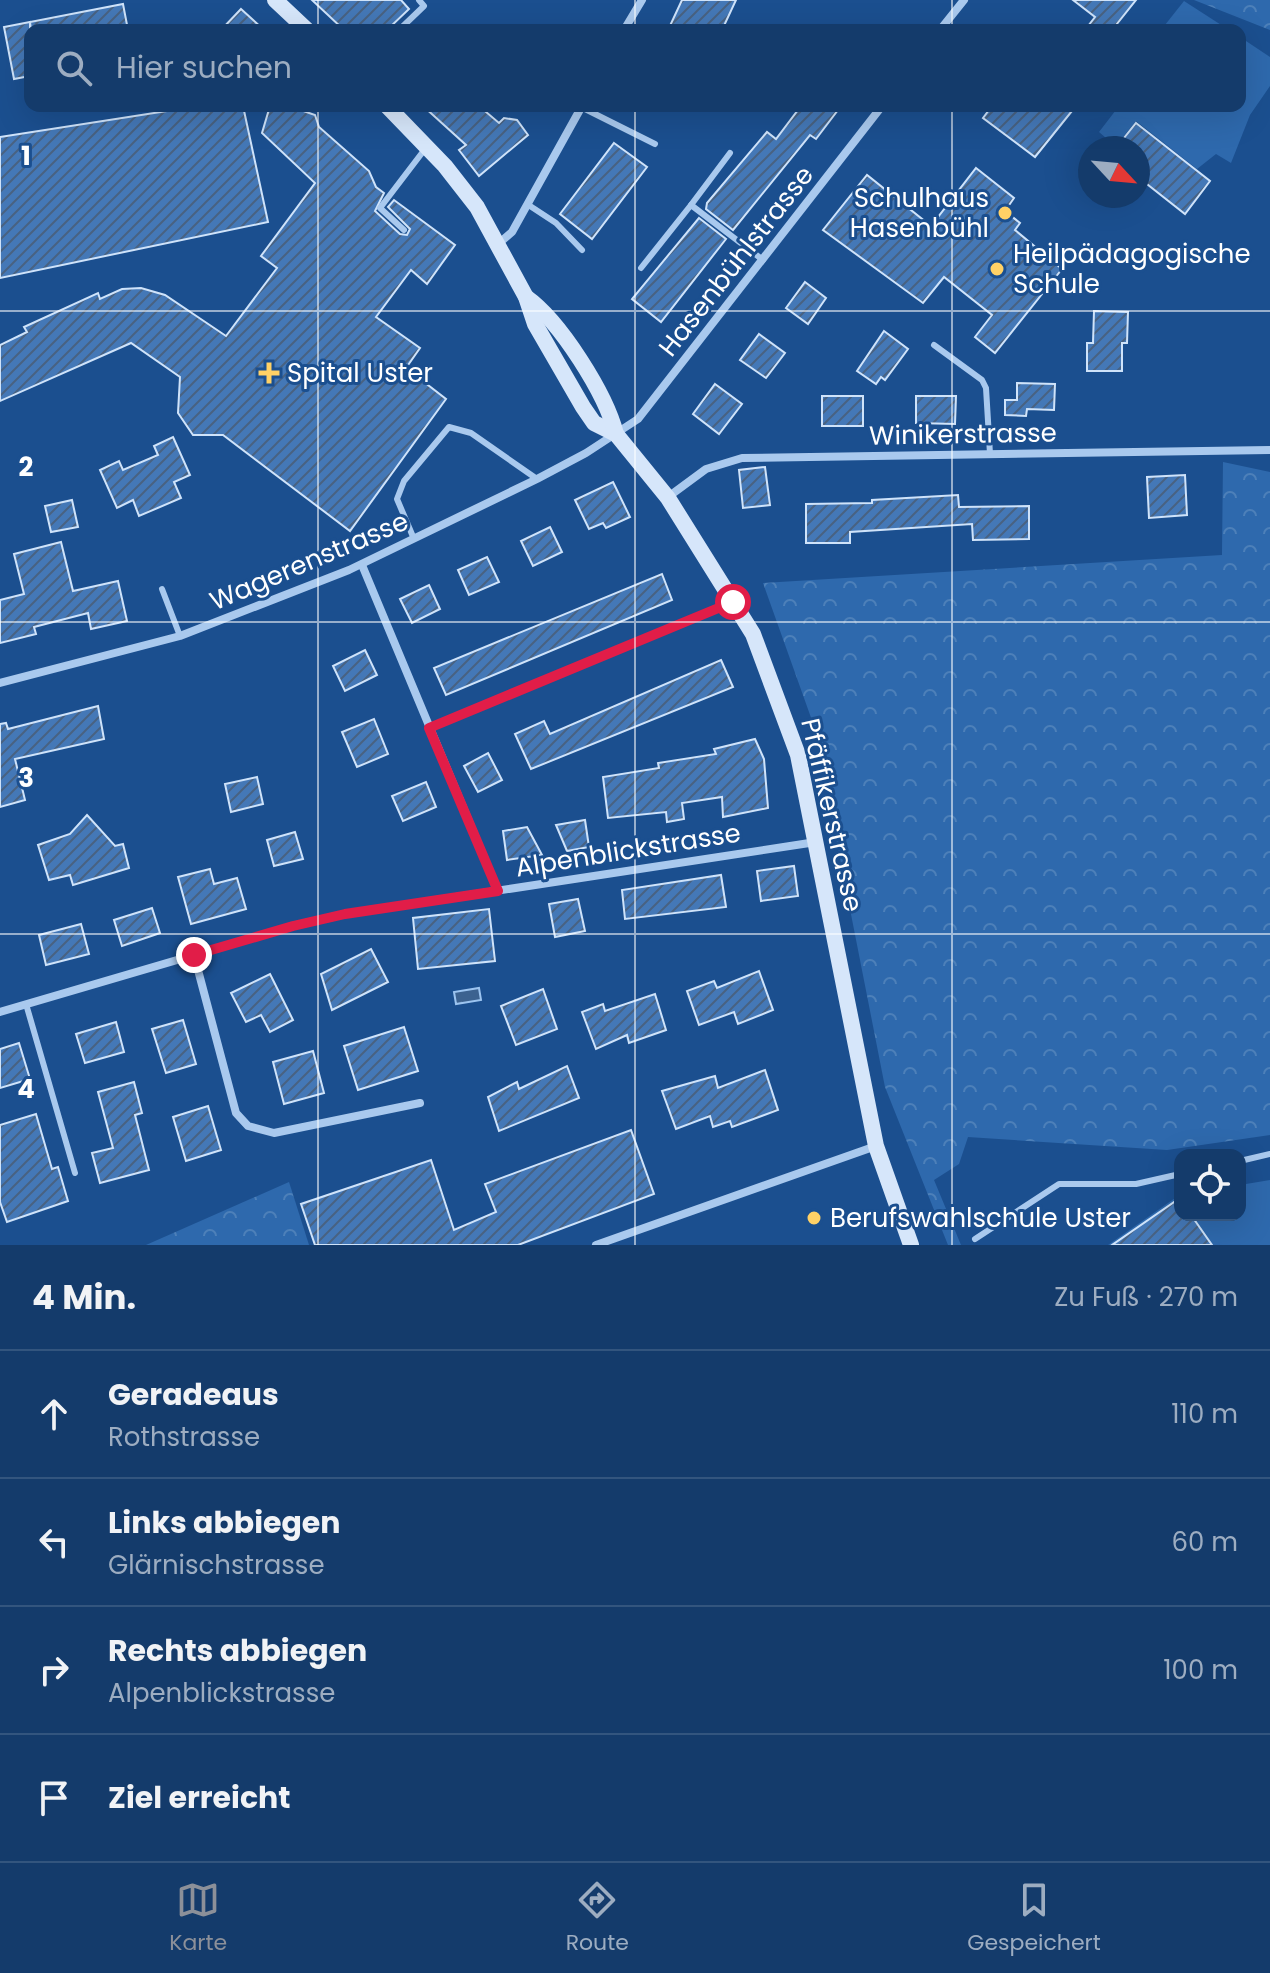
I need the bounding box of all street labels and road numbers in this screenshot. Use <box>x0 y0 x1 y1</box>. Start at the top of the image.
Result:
street label: Hasenbühlstrasse <box>650 158 822 364</box>
street label: Winikerstrasse <box>869 414 1057 454</box>
street label: Wagerenstrasse <box>204 503 414 619</box>
street label: Pfäffikerstrasse <box>792 715 872 915</box>
street label: Alpenblickstrasse <box>513 814 743 886</box>

